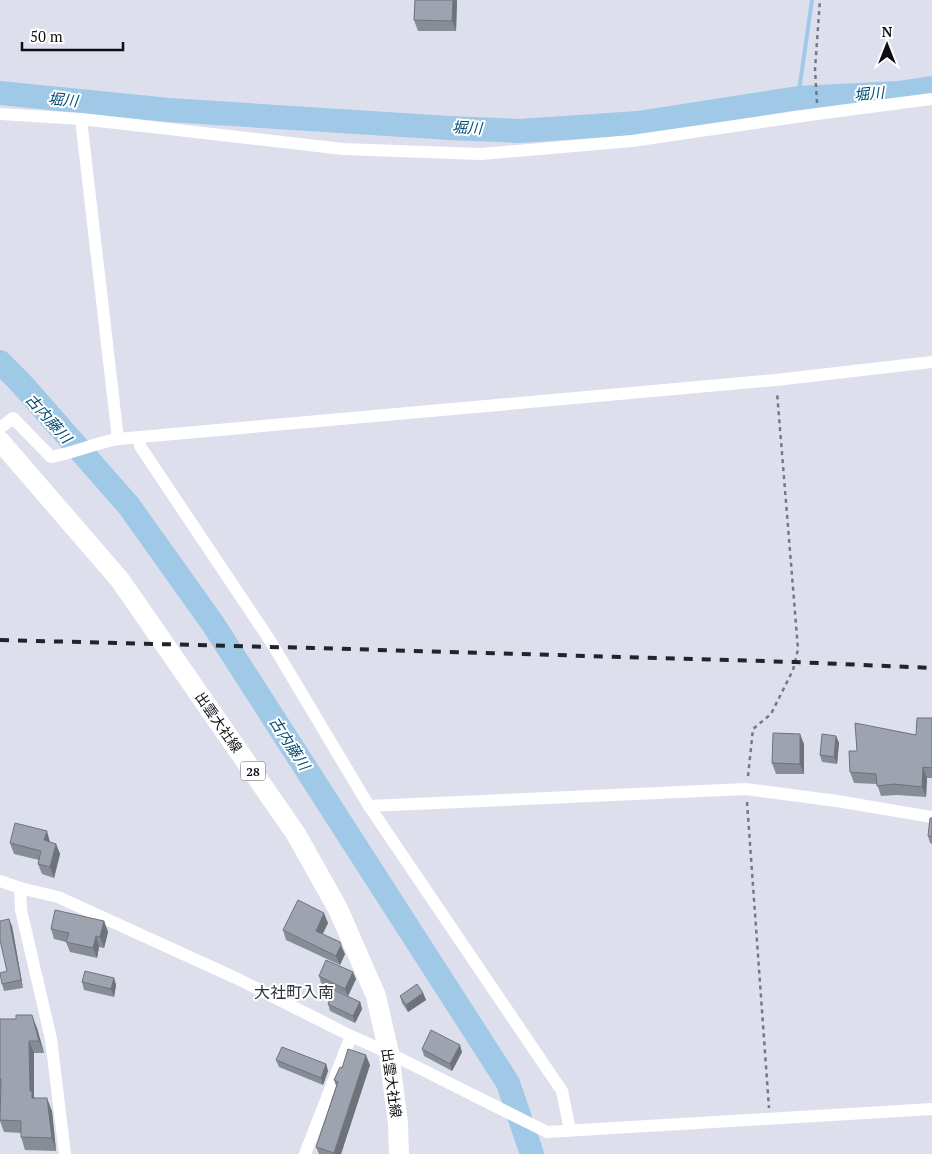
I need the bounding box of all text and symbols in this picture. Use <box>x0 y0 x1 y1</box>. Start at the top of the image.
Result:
scale bar <box>22 20 124 52</box>
north arrow <box>862 20 912 70</box>
text: N <box>882 22 893 41</box>
text: 50 m <box>30 26 63 46</box>
water label: 堀川 <box>853 82 887 104</box>
water label: 堀川 <box>47 87 81 111</box>
water label: 堀川 <box>451 116 484 138</box>
water label: 古内藤川 <box>21 389 78 448</box>
street label: 出雲大社線 <box>191 688 247 756</box>
water label: 古内藤川 <box>265 712 316 775</box>
road number: 28 <box>240 761 266 780</box>
district label: 大社町入南 <box>254 981 334 1003</box>
street label: 出雲大社線 <box>378 1047 406 1119</box>

